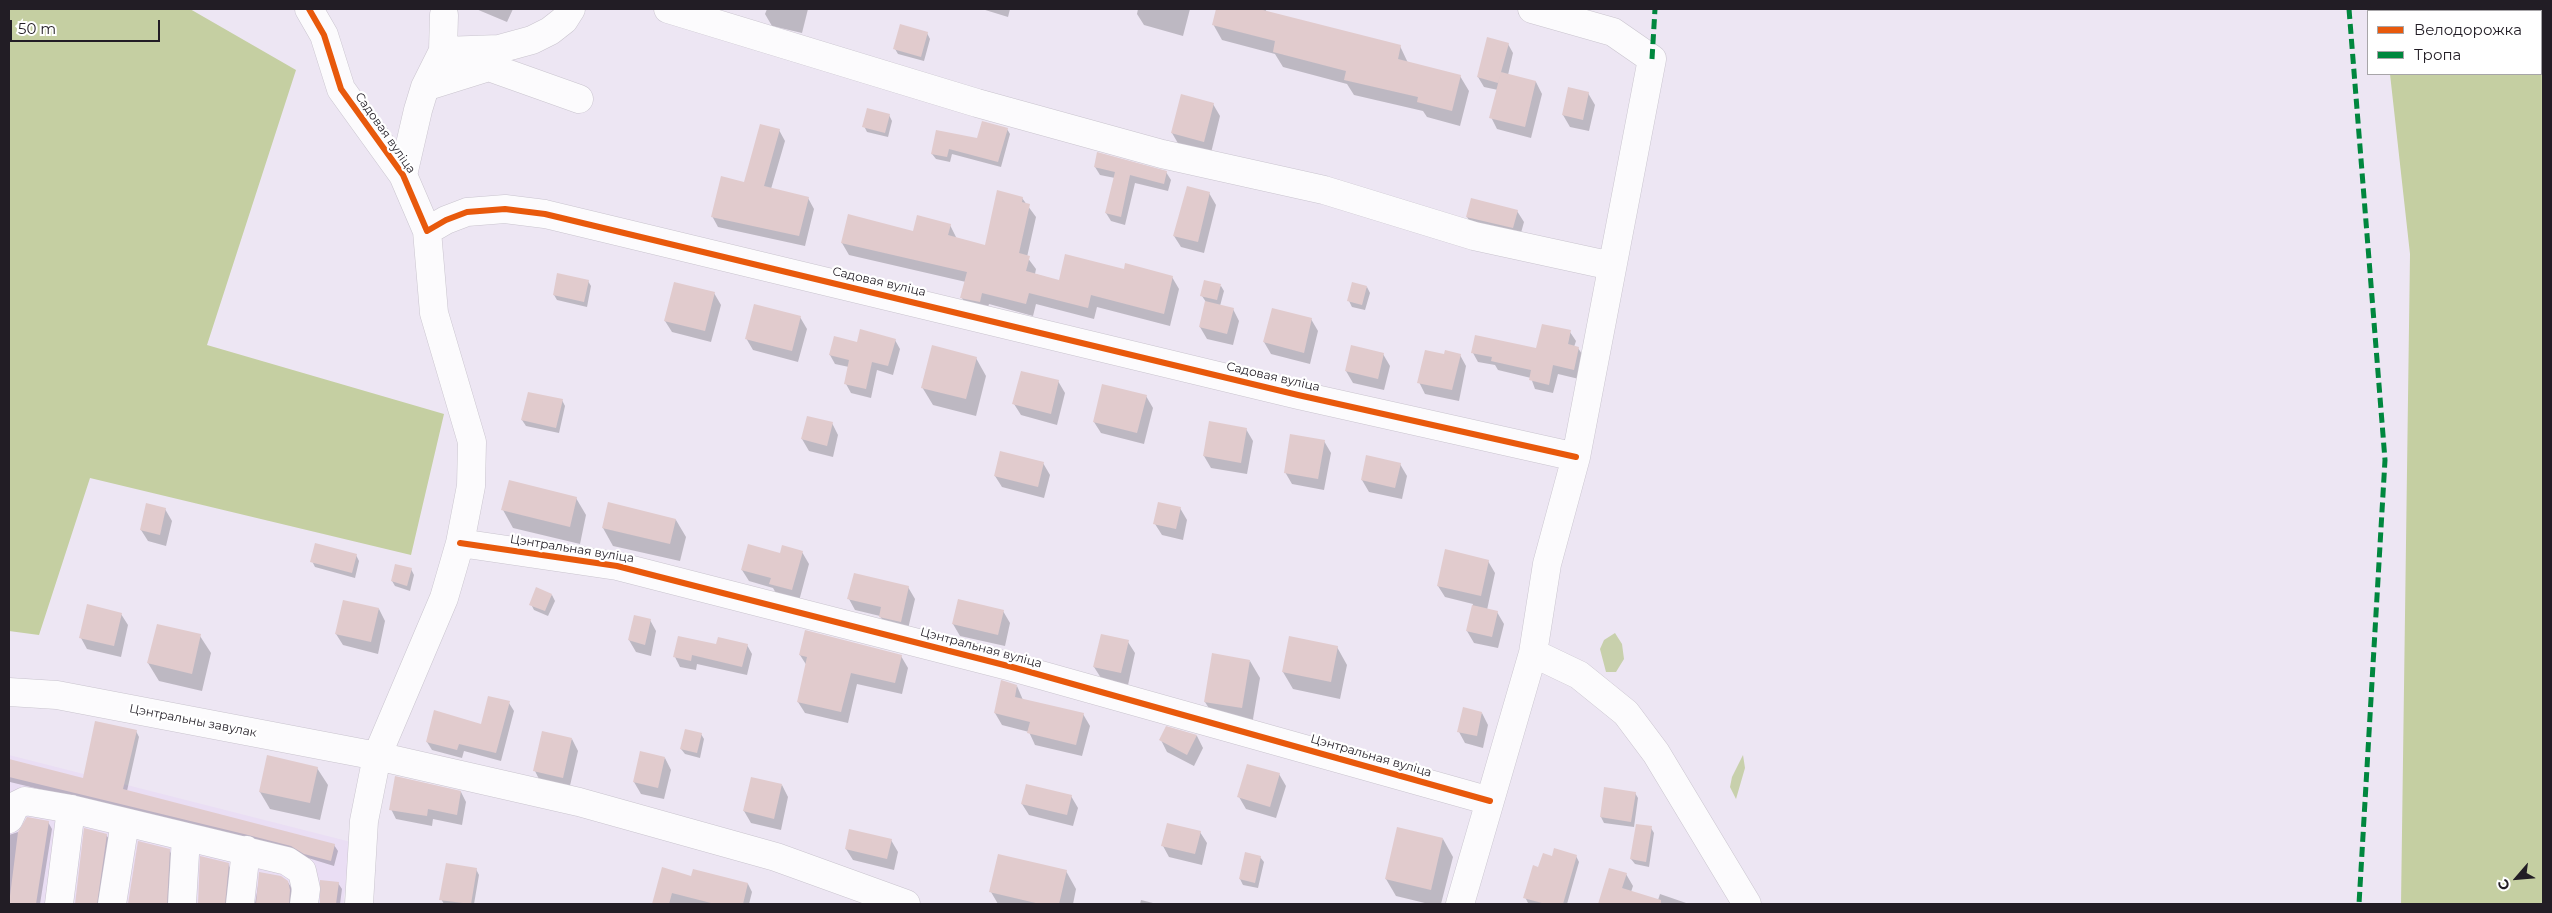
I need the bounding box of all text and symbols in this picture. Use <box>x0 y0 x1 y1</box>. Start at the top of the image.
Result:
scale bar <box>12 10 162 42</box>
legend <box>2367 10 2542 75</box>
text: 50 m <box>18 19 56 38</box>
text: Велодорожка <box>2414 20 2522 39</box>
text: Тропа <box>2414 45 2461 64</box>
street label: Садовая вуліца <box>352 90 418 176</box>
street label: Садовая вуліца <box>831 264 927 300</box>
street label: Садовая вуліца <box>1225 359 1321 395</box>
street label: Цэнтральная вуліца <box>509 532 635 566</box>
street label: Цэнтральная вуліца <box>919 625 1043 671</box>
street label: Цэнтральны завулак <box>128 702 258 740</box>
street label: Цэнтральная вуліца <box>1309 732 1433 780</box>
north arrow <box>2492 853 2542 903</box>
text: С <box>2493 876 2514 893</box>

